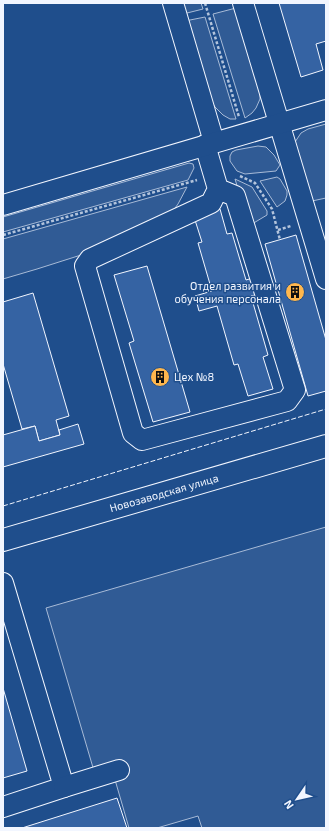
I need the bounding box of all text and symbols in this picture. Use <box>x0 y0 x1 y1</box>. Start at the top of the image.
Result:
place label: Отдел развития и обучения персонала <box>175 279 281 306</box>
building icon: Отдел развития и обучения персонала <box>284 281 306 303</box>
building icon: Цех №8 <box>149 366 171 388</box>
place label: Цех №8 <box>174 370 214 383</box>
street label: Новозаводская улица <box>108 471 220 515</box>
north arrow <box>277 779 317 819</box>
text: N <box>281 798 296 812</box>

